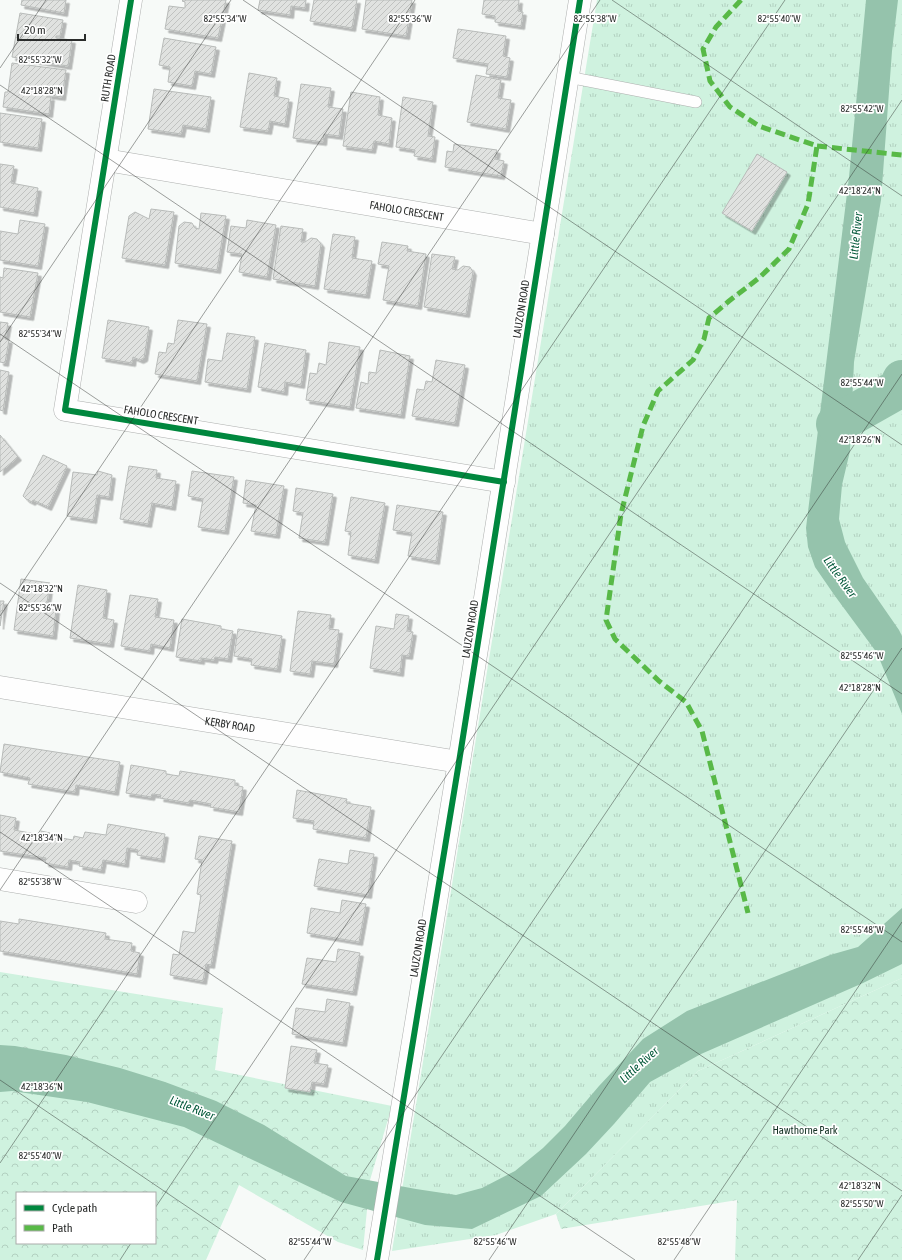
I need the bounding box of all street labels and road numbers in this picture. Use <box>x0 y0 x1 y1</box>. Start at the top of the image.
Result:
street label: RUTH ROAD <box>98 53 118 103</box>
street label: FAHOLO CRESCENT <box>369 199 445 223</box>
street label: LAUZON ROAD <box>510 279 532 339</box>
street label: FAHOLO CRESCENT <box>123 403 199 427</box>
street label: LAUZON ROAD <box>459 599 481 659</box>
street label: KERBY ROAD <box>204 715 256 735</box>
street label: LAUZON ROAD <box>407 918 429 978</box>

